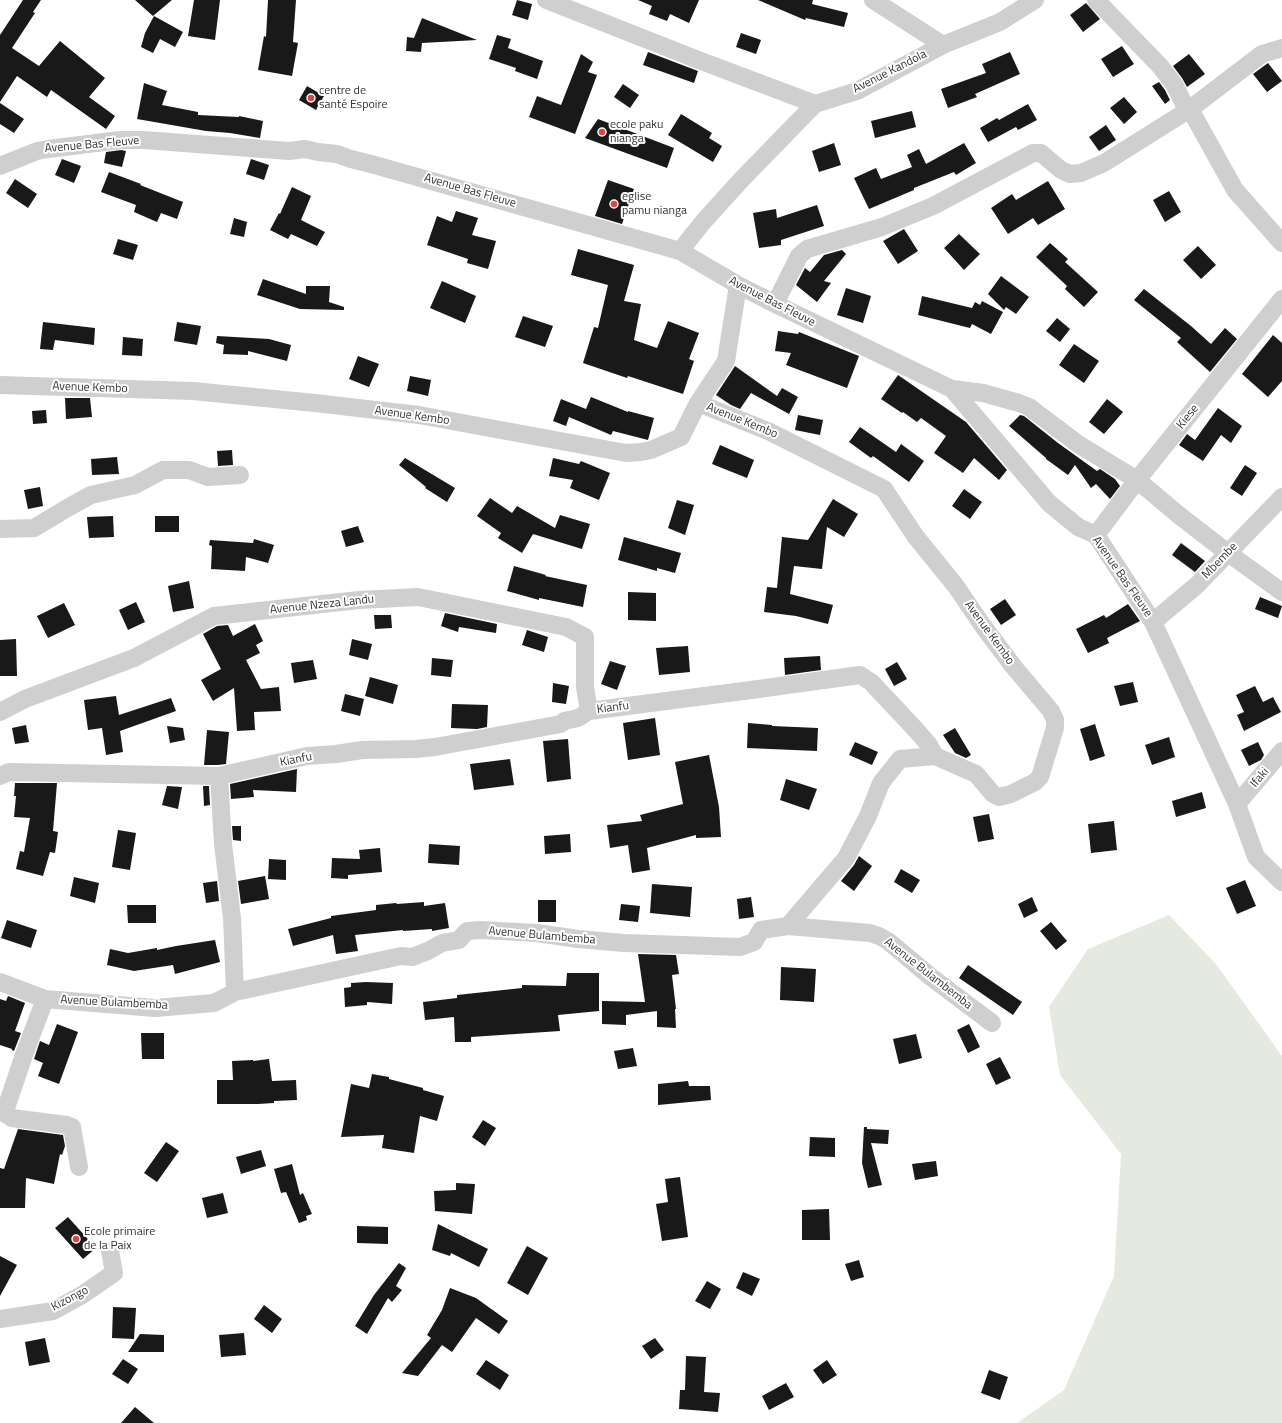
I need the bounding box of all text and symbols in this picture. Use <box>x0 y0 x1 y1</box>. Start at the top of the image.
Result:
street label: Avenue Kandola <box>851 47 929 97</box>
place label: centre de santé Espoire <box>319 84 388 112</box>
marker: centre de santé Espoire <box>306 93 316 103</box>
place label: ecole paku nianga <box>610 118 663 146</box>
marker: ecole paku nianga <box>597 127 607 137</box>
street label: Avenue Bas Fleuve <box>44 134 140 156</box>
street label: Avenue Bas Fleuve <box>422 171 518 211</box>
place label: eglise pamu nianga <box>622 190 687 218</box>
marker: eglise pamu nianga <box>609 199 619 209</box>
street label: Avenue Bas Fleuve <box>726 274 818 330</box>
street label: Avenue Kembo <box>52 379 128 397</box>
street label: Avenue Kembo <box>704 400 780 442</box>
street label: Kiese <box>1174 402 1202 432</box>
street label: Avenue Kembo <box>374 404 450 428</box>
street label: Avenue Bas Fleuve <box>1089 534 1155 620</box>
street label: Mbembe <box>1199 540 1241 582</box>
street label: Avenue Nzeza Landu <box>269 592 375 618</box>
street label: Avenue Kembo <box>961 598 1017 668</box>
street label: Kianfu <box>596 699 630 717</box>
street label: Kianfu <box>279 750 313 770</box>
street label: Ifaki <box>1248 765 1272 791</box>
street label: Avenue Bulambemba <box>488 924 596 948</box>
street label: Avenue Bulambemba <box>881 935 975 1013</box>
street label: Avenue Bulambemba <box>60 993 168 1013</box>
place label: Ecole primaire de la Paix <box>84 1225 155 1253</box>
marker: Ecole primaire de la Paix <box>71 1234 81 1244</box>
street label: Kizongo <box>49 1283 91 1315</box>

